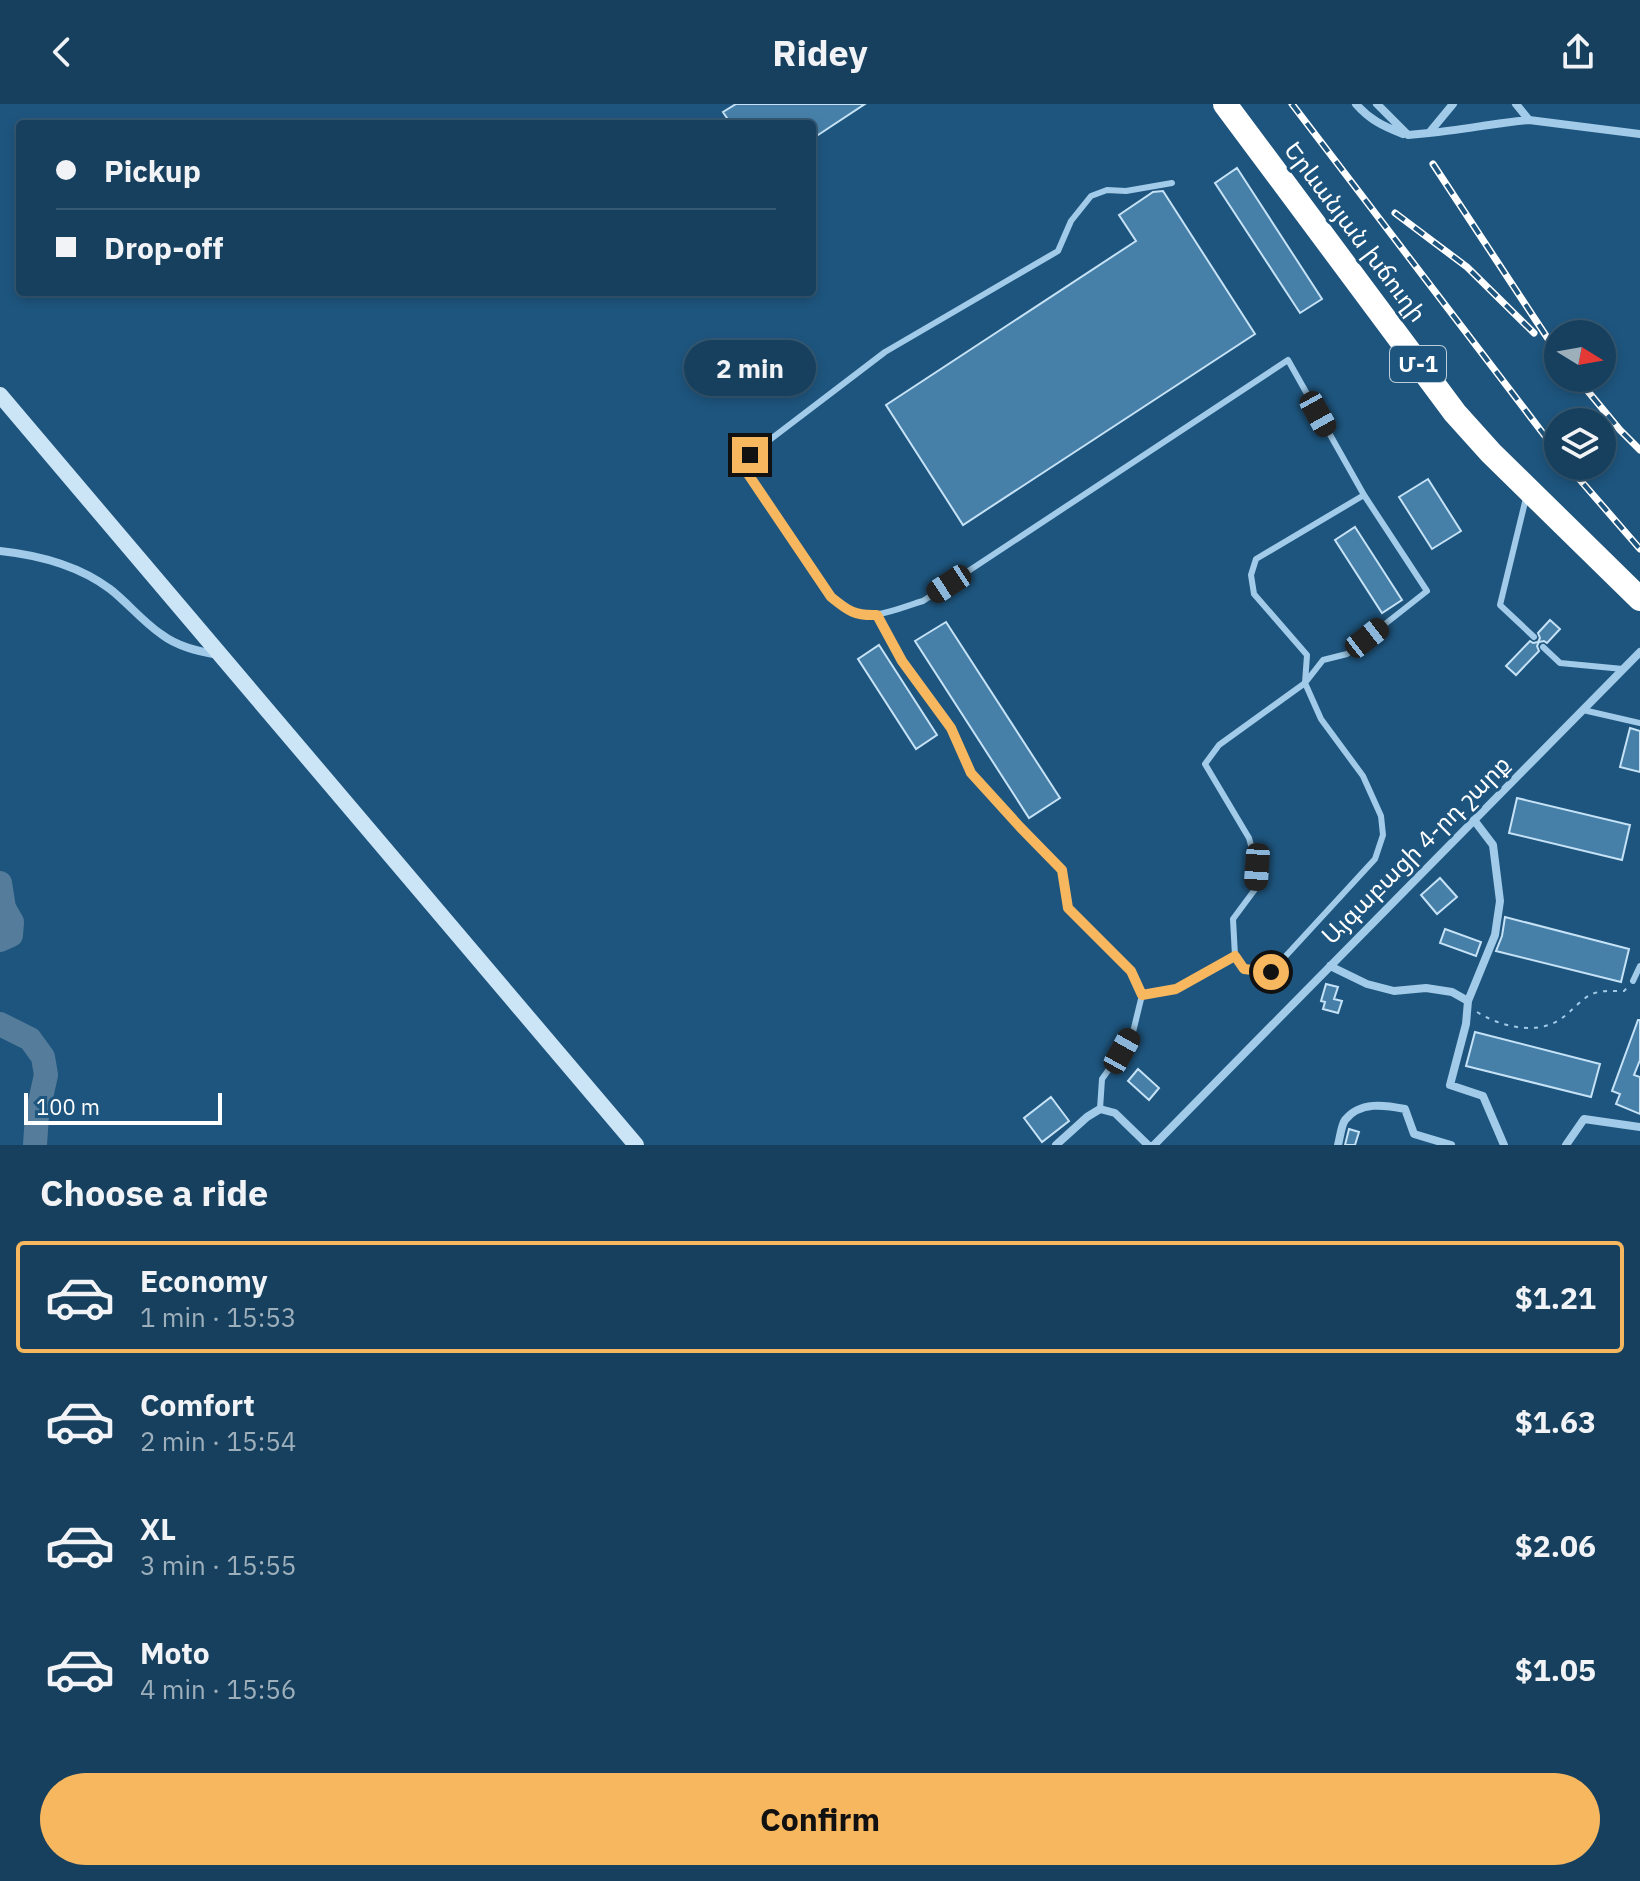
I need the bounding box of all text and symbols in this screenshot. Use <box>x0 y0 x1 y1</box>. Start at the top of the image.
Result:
text: Ridey <box>772 29 868 76</box>
icon: back <box>40 30 84 74</box>
icon: share <box>1556 30 1600 74</box>
street label: Երևանյան խճուղի <box>1277 135 1434 328</box>
text: Pickup <box>104 151 201 190</box>
text: Drop-off <box>104 228 223 267</box>
north arrow <box>1544 320 1616 392</box>
map controls <box>1544 320 1616 480</box>
callout: 2 min <box>684 339 816 395</box>
road number: Մ-1 <box>1390 346 1446 382</box>
text: 2 min <box>716 351 784 385</box>
car <box>1296 387 1340 441</box>
button: layers <box>1544 408 1616 480</box>
route end <box>732 437 768 473</box>
car <box>922 561 976 607</box>
car <box>1341 614 1393 662</box>
street label: Այգաբացի 4-րդ շարք <box>1314 748 1517 951</box>
car <box>1243 842 1271 892</box>
route start <box>1253 954 1289 990</box>
car <box>1100 1024 1144 1078</box>
scale bar <box>24 1089 222 1125</box>
text: 100 m <box>36 1092 100 1121</box>
text: Choose a ride <box>40 1169 268 1216</box>
icon: car <box>44 1261 116 1333</box>
text: Economy <box>140 1261 268 1300</box>
text: $1.21 <box>1515 1278 1596 1317</box>
text: 1 min · 15:53 <box>140 1300 296 1334</box>
icon: car <box>44 1385 116 1457</box>
text: Comfort <box>140 1385 255 1424</box>
text: $1.63 <box>1515 1402 1596 1441</box>
text: 2 min · 15:54 <box>140 1424 296 1458</box>
icon: car <box>44 1509 116 1581</box>
text: XL <box>140 1509 176 1548</box>
text: $2.06 <box>1515 1526 1596 1565</box>
text: 3 min · 15:55 <box>140 1548 296 1582</box>
icon: car <box>44 1633 116 1705</box>
text: Moto <box>140 1633 210 1672</box>
text: $1.05 <box>1515 1650 1596 1689</box>
text: 4 min · 15:56 <box>140 1672 296 1706</box>
button: Confirm <box>40 1773 1600 1865</box>

